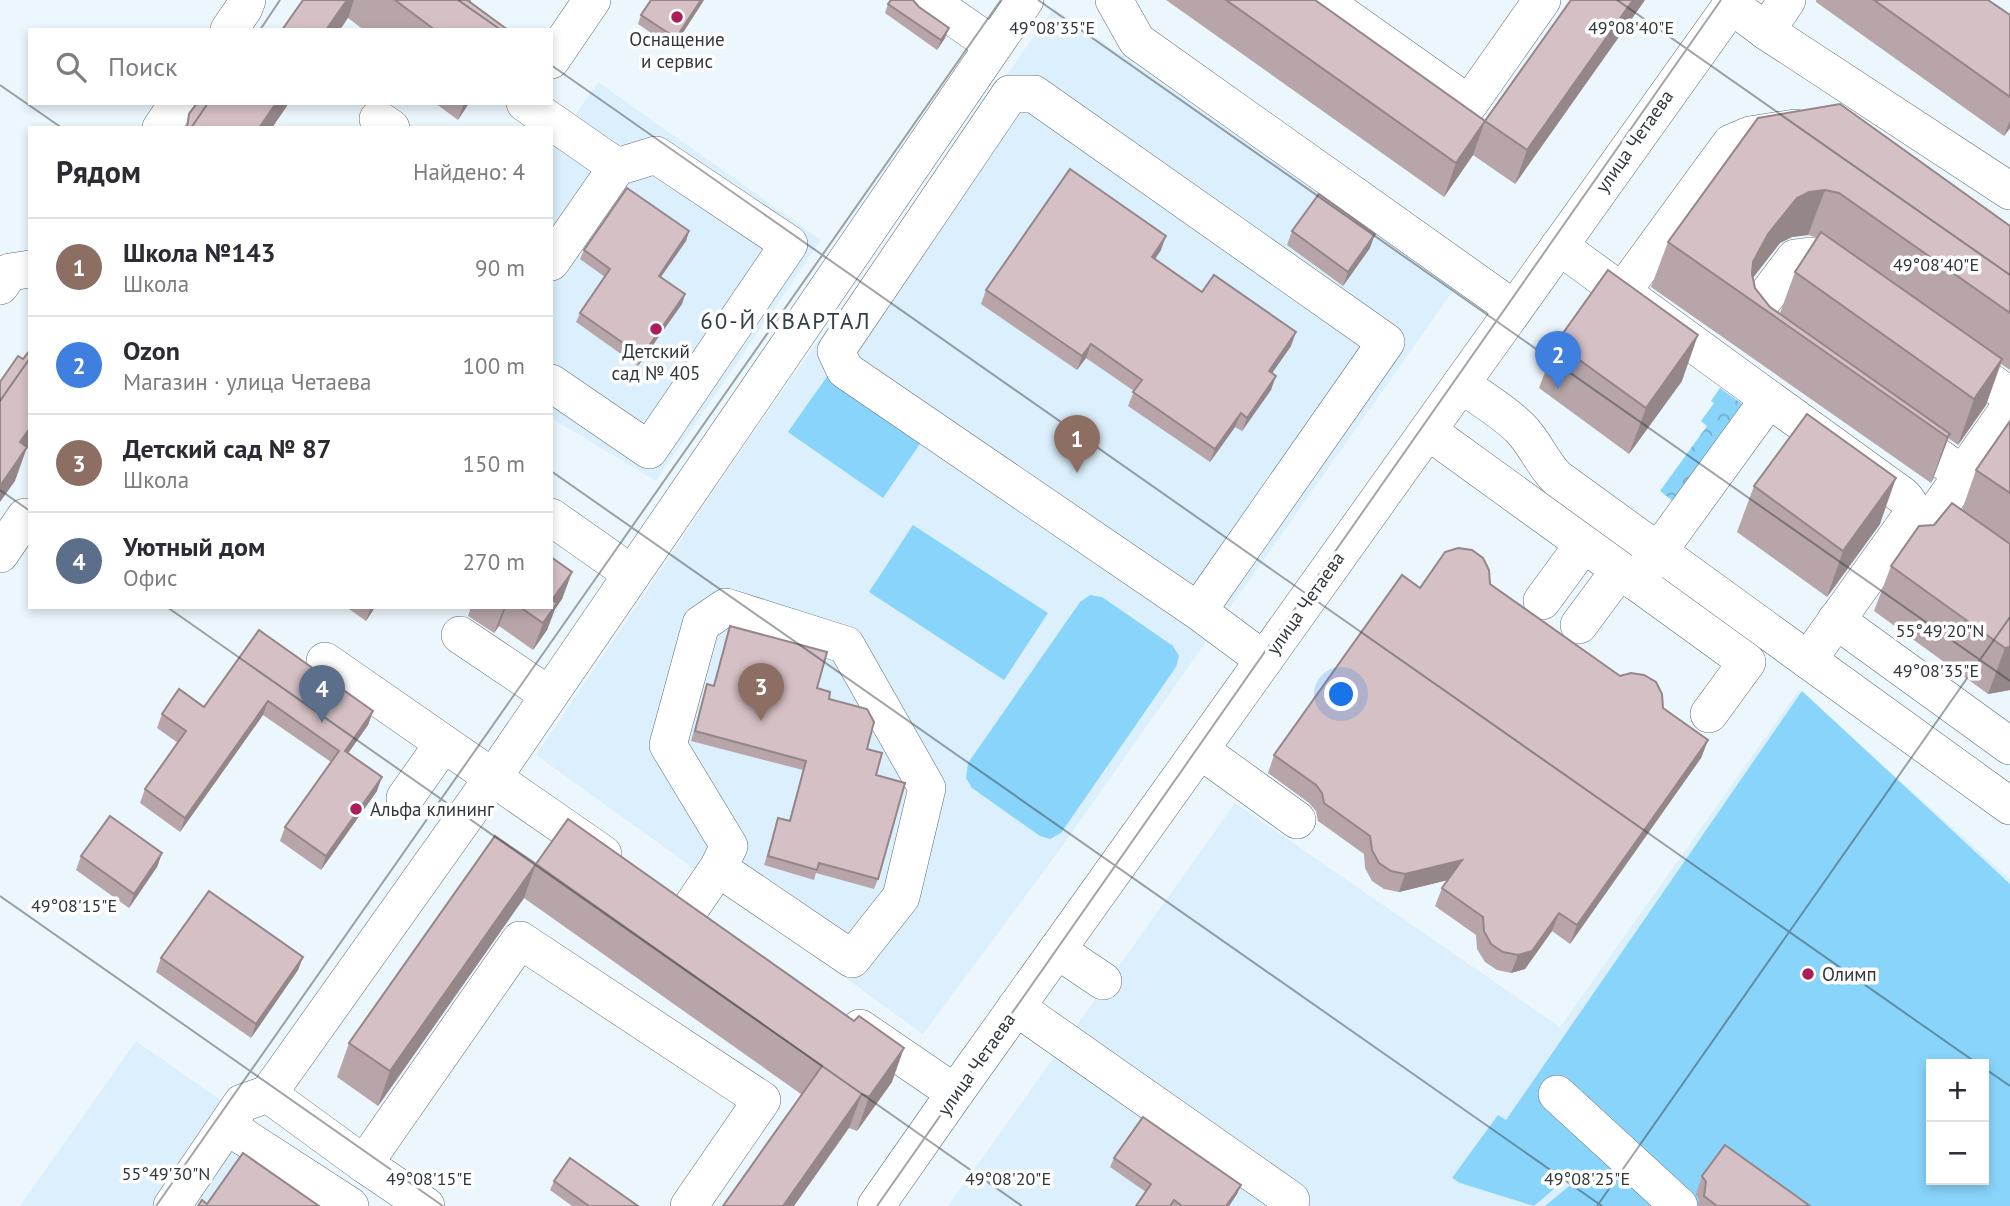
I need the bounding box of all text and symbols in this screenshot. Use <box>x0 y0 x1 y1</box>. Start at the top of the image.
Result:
marker: Оснащение и сервис <box>669 9 685 25</box>
text: 49°08'35"E <box>1009 16 1095 39</box>
text: 49°08'40"E <box>1588 16 1674 39</box>
place label: Оснащение и сервис <box>629 27 725 73</box>
search box <box>28 28 553 105</box>
icon: search <box>52 48 90 86</box>
text: Поиск <box>108 50 177 83</box>
street label: улица Четаева <box>1590 85 1678 197</box>
text: Рядом <box>56 152 141 191</box>
text: Найдено: 4 <box>413 157 525 186</box>
text: Школа №143 <box>123 236 276 269</box>
text: 1 <box>72 253 86 282</box>
text: 90 m <box>475 253 525 282</box>
text: 49°08'40"E <box>1893 253 1979 276</box>
text: Школа <box>123 269 189 298</box>
district label: 60-Й КВАРТАЛ <box>700 306 872 335</box>
marker: Детский сад № 405 <box>648 321 664 337</box>
pin: 2 <box>1535 331 1581 389</box>
text: Ozon <box>123 334 180 367</box>
place label: Детский сад № 405 <box>612 339 700 385</box>
text: 2 <box>72 351 86 380</box>
text: 100 m <box>463 351 525 380</box>
text: Магазин · улица Четаева <box>123 367 371 396</box>
pin: 1 <box>1054 415 1100 473</box>
text: Детский сад № 87 <box>123 432 332 465</box>
text: 3 <box>72 449 86 478</box>
text: 150 m <box>463 449 525 478</box>
text: Школа <box>123 465 189 494</box>
text: Уютный дом <box>123 530 265 563</box>
text: 4 <box>72 547 86 576</box>
text: 270 m <box>463 547 525 576</box>
street label: улица Четаева <box>1261 547 1349 659</box>
text: Офис <box>123 563 177 592</box>
text: 55°49'20"N <box>1896 619 1984 642</box>
text: 49°08'35"E <box>1893 659 1979 682</box>
pin: 3 <box>738 663 784 721</box>
pin: 4 <box>299 665 345 723</box>
your location <box>1324 677 1358 711</box>
place label: Альфа клининг <box>370 797 495 821</box>
marker: Альфа клининг <box>348 801 364 817</box>
text: 49°08'15"E <box>31 894 117 917</box>
place label: Олимп <box>1822 962 1877 986</box>
marker: Олимп <box>1800 966 1816 982</box>
street label: улица Четаева <box>932 1008 1020 1120</box>
map controls <box>1926 1059 1989 1185</box>
button: + <box>1926 1059 1989 1122</box>
button: − <box>1926 1122 1989 1185</box>
text: 55°49'30"N <box>122 1162 210 1185</box>
text: 49°08'15"E <box>386 1167 472 1190</box>
text: 49°08'20"E <box>965 1167 1051 1190</box>
text: 49°08'25"E <box>1544 1167 1630 1190</box>

